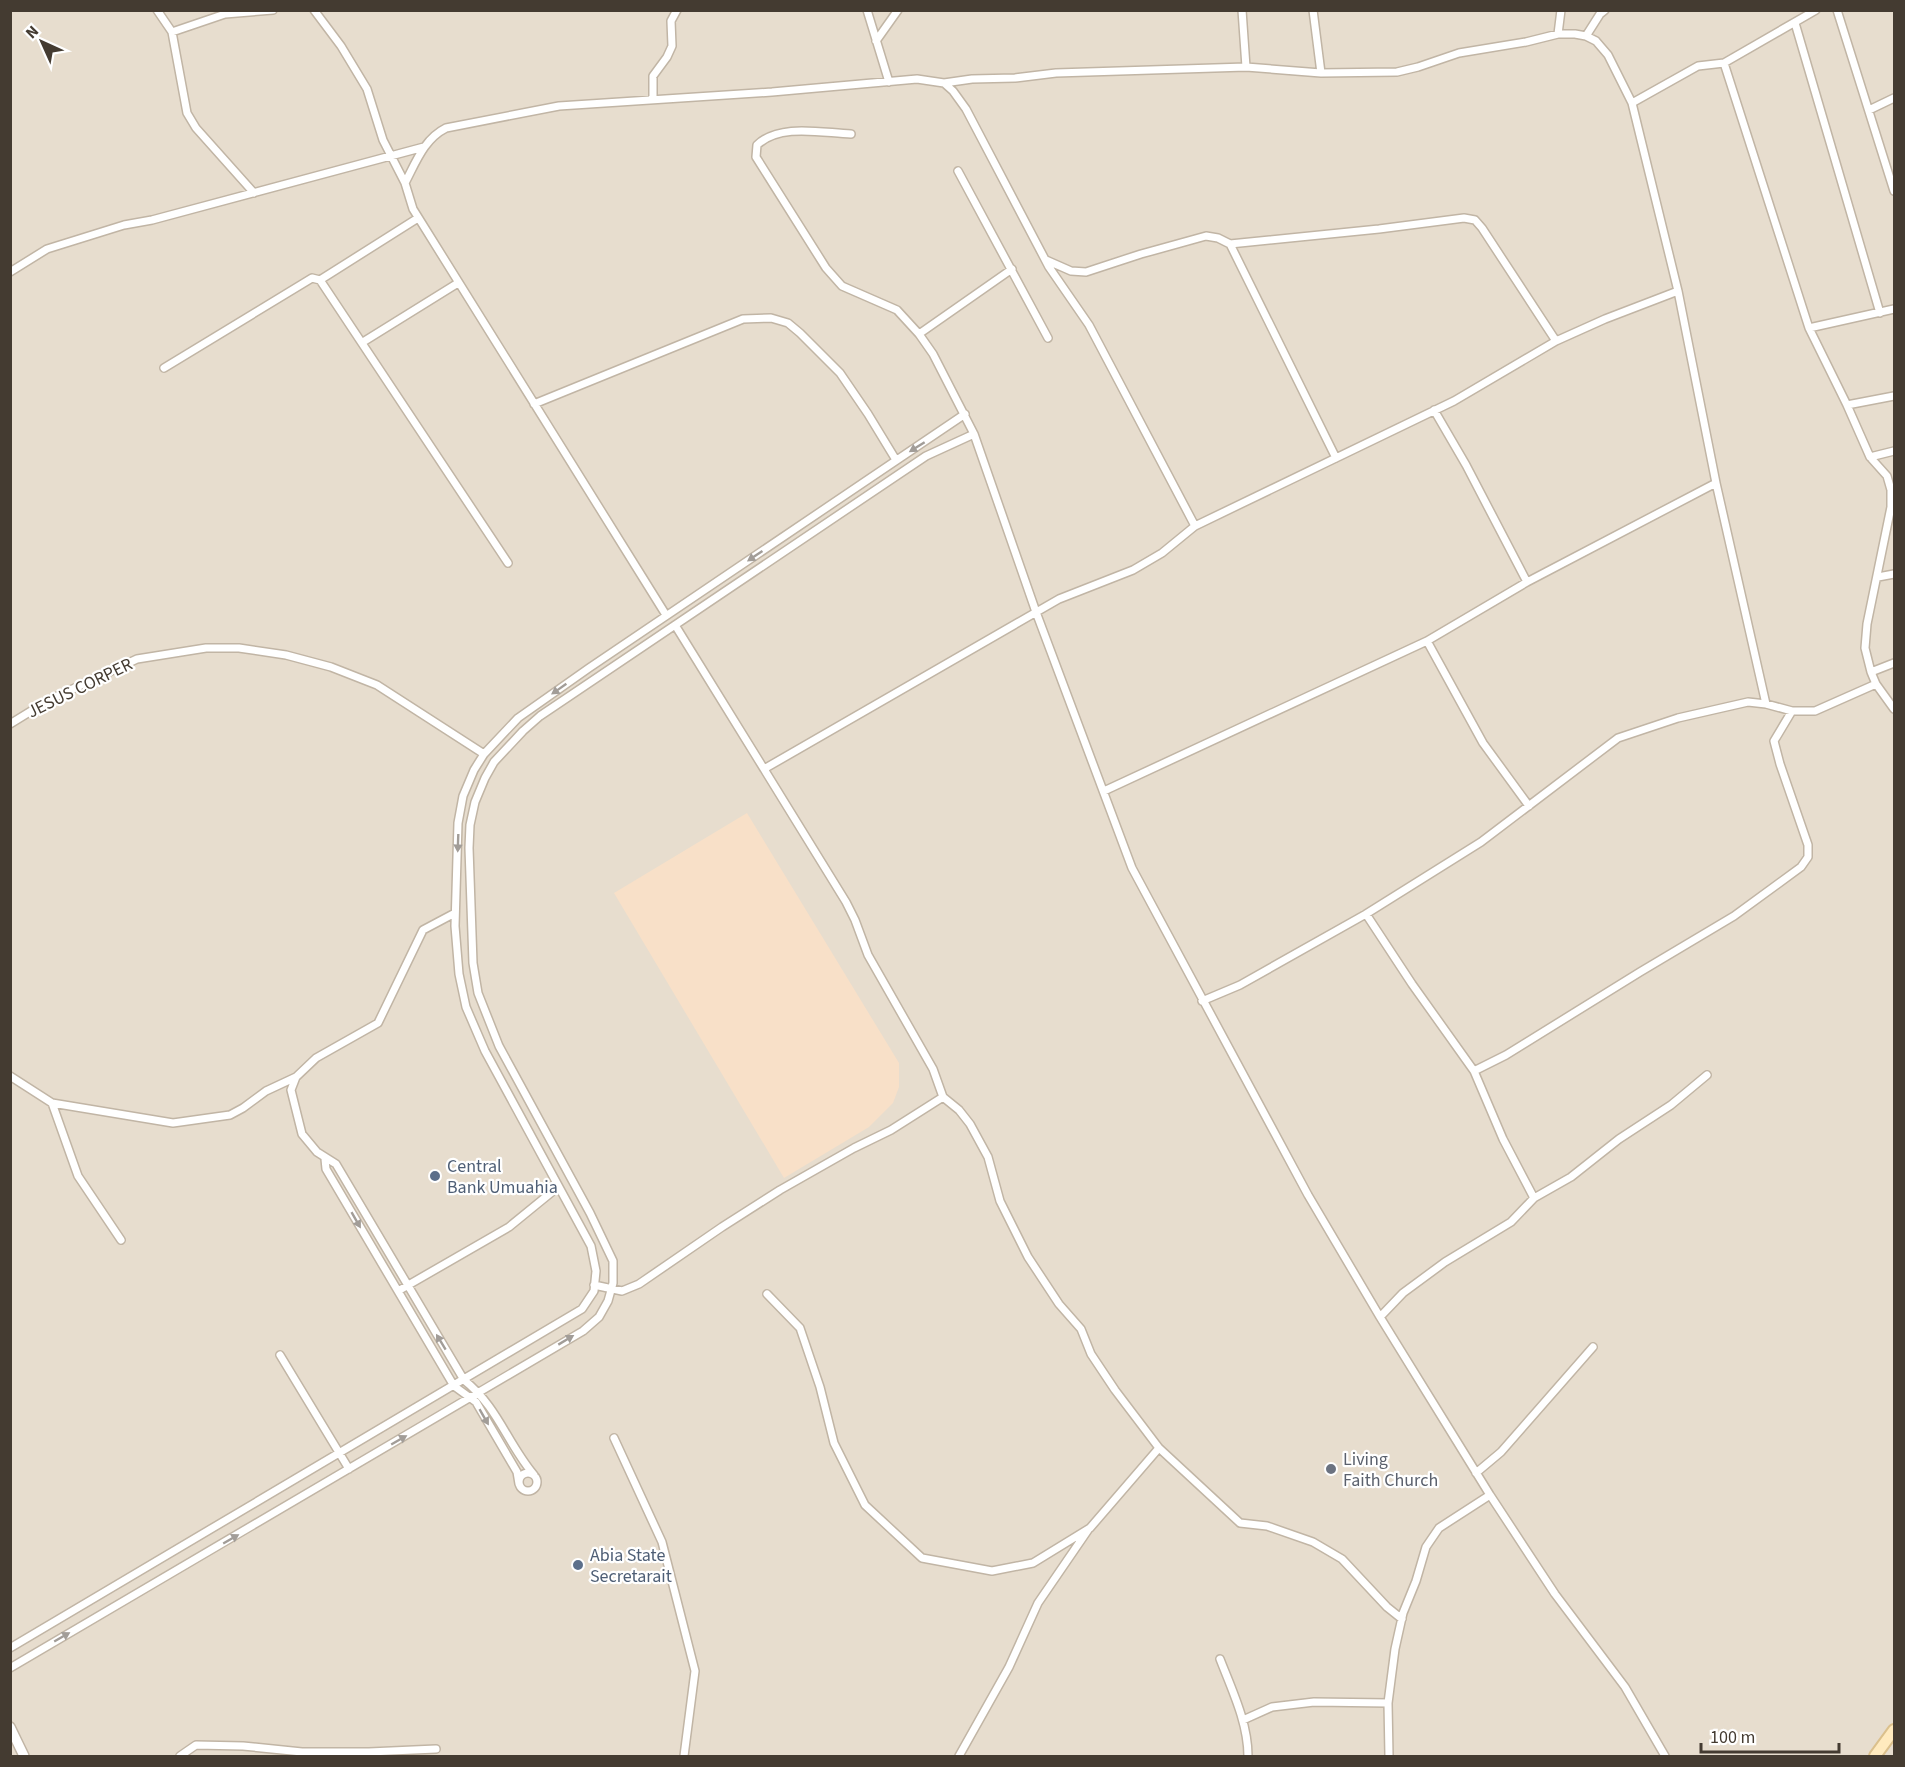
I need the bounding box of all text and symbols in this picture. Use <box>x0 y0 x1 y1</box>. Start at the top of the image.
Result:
north arrow <box>12 12 72 72</box>
text: N <box>21 21 44 44</box>
one-way arrow <box>909 442 925 453</box>
one-way arrow <box>747 550 763 561</box>
street label: JESUS CORPER <box>23 652 137 724</box>
one-way arrow <box>552 683 568 695</box>
one-way arrow <box>453 834 462 853</box>
place label: Central Bank Umuahia <box>447 1154 558 1200</box>
marker: Central Bank Umuahia <box>428 1169 442 1183</box>
one-way arrow <box>351 1212 361 1229</box>
one-way arrow <box>436 1334 447 1350</box>
one-way arrow <box>558 1335 574 1346</box>
one-way arrow <box>479 1409 489 1426</box>
one-way arrow <box>391 1434 407 1445</box>
place label: Living Faith Church <box>1343 1447 1438 1493</box>
marker: Living Faith Church <box>1324 1462 1338 1476</box>
one-way arrow <box>222 1534 239 1544</box>
place label: Abia State Secretarait <box>590 1543 672 1589</box>
marker: Abia State Secretarait <box>571 1558 585 1572</box>
one-way arrow <box>54 1632 70 1643</box>
scale bar <box>1701 1716 1839 1754</box>
text: 100 m <box>1710 1725 1755 1750</box>

